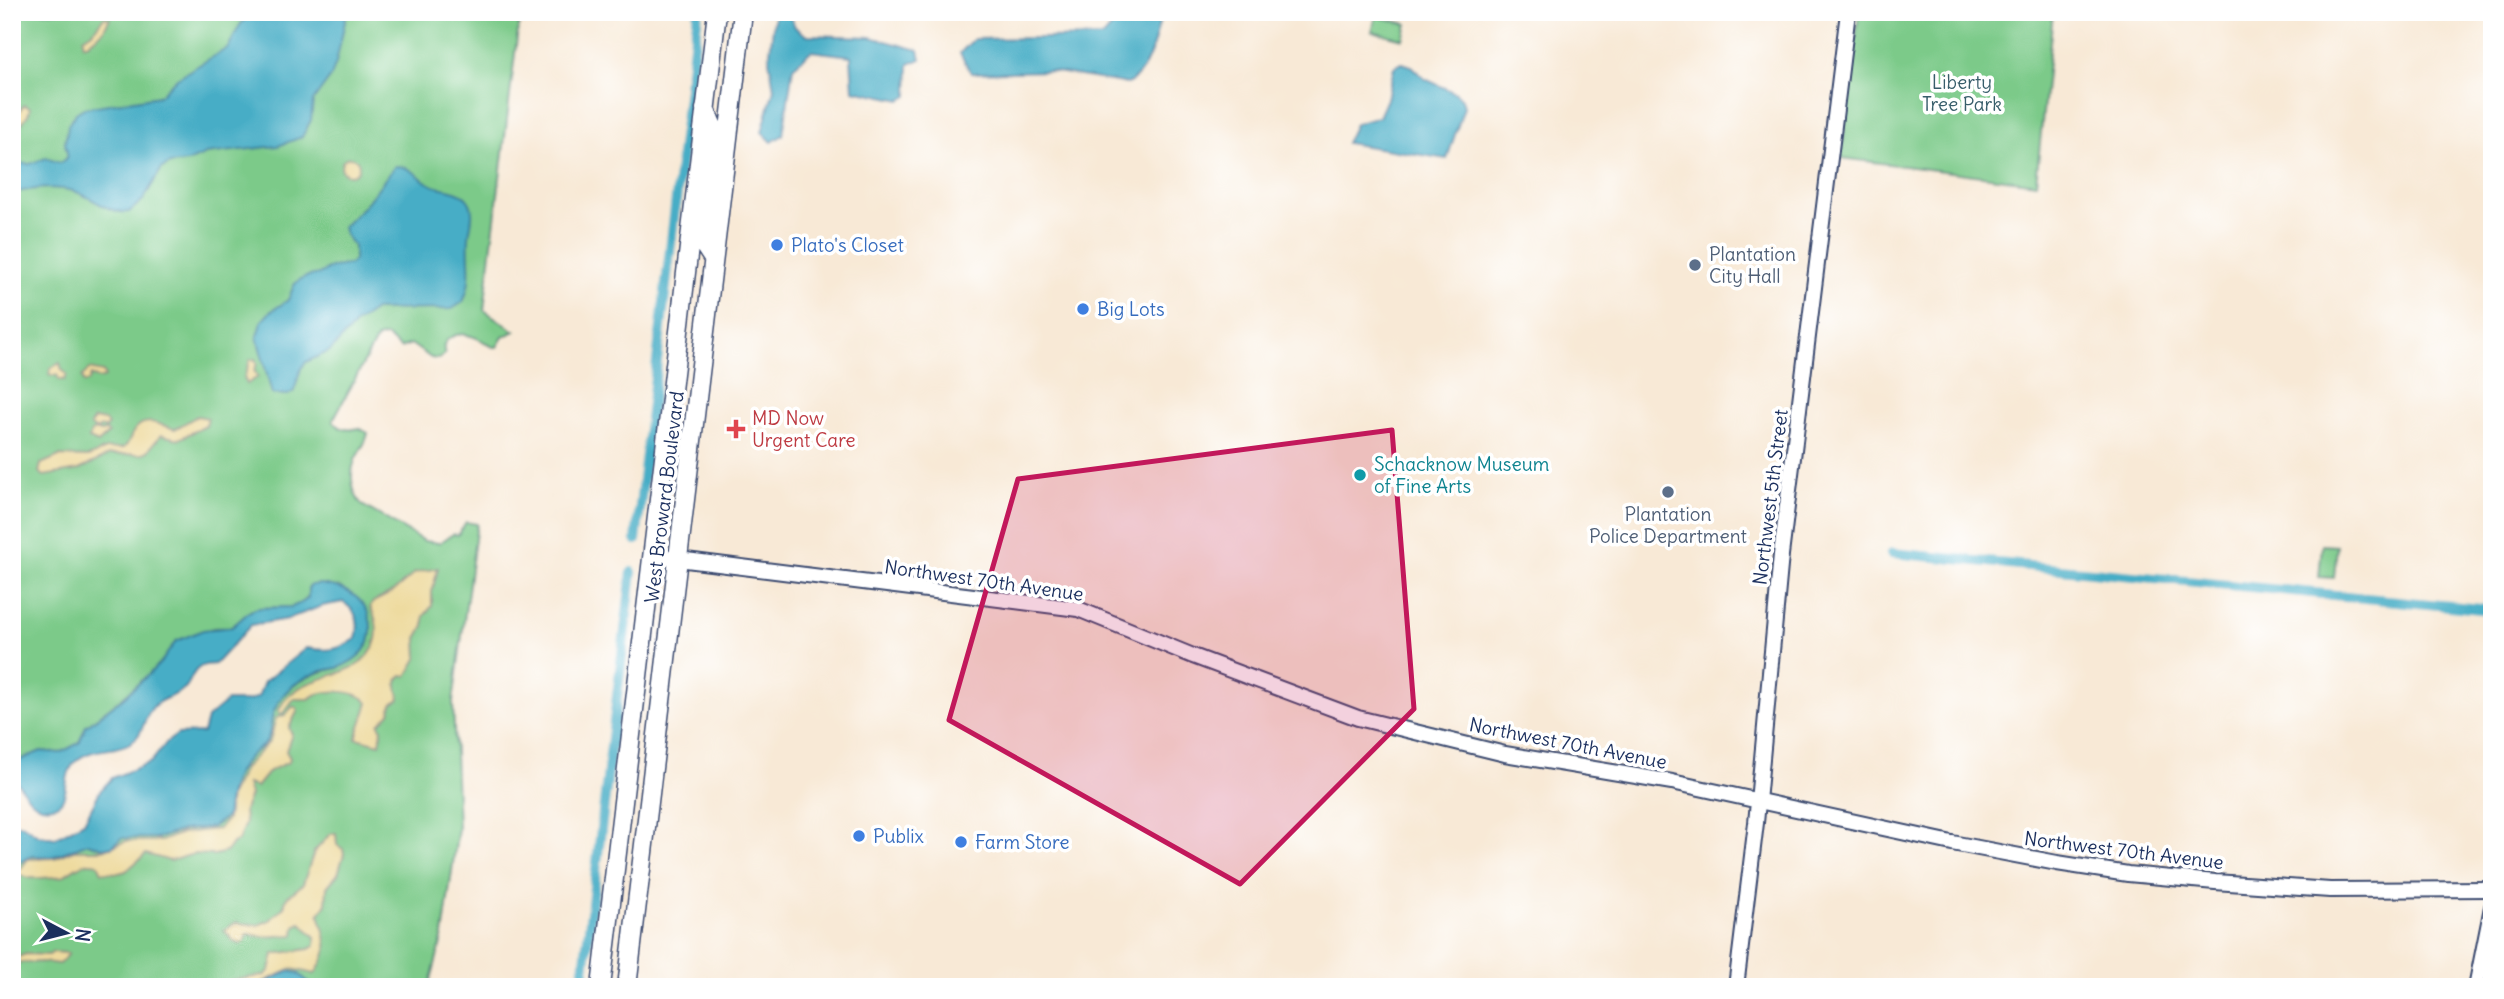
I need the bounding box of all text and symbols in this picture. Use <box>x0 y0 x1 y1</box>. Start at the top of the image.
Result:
park label: Liberty Tree Park <box>1922 70 2002 116</box>
place label: Plato's Closet <box>791 233 904 257</box>
marker: Plato's Closet <box>769 237 785 253</box>
place label: Plantation City Hall <box>1709 242 1796 288</box>
marker: Plantation City Hall <box>1687 257 1703 273</box>
place label: Big Lots <box>1097 297 1165 321</box>
marker: Big Lots <box>1075 301 1091 317</box>
street label: West Broward Boulevard <box>639 390 689 604</box>
place label: MD Now Urgent Care <box>752 406 856 452</box>
street label: Northwest 5th Street <box>1747 408 1793 586</box>
marker: MD Now Urgent Care <box>726 419 746 439</box>
place label: Schacknow Museum of Fine Arts <box>1374 452 1550 498</box>
marker: Schacknow Museum of Fine Arts <box>1352 467 1368 483</box>
marker: Plantation Police Department <box>1660 484 1676 500</box>
place label: Plantation Police Department <box>1589 502 1747 548</box>
street label: Northwest 70th Avenue <box>883 554 1085 606</box>
street label: Northwest 70th Avenue <box>1467 712 1669 774</box>
place label: Publix <box>873 824 925 848</box>
street label: Northwest 70th Avenue <box>2023 826 2225 874</box>
marker: Publix <box>851 828 867 844</box>
place label: Farm Store <box>975 830 1069 854</box>
marker: Farm Store <box>953 834 969 850</box>
north arrow <box>32 898 102 968</box>
text: N <box>70 927 96 943</box>

